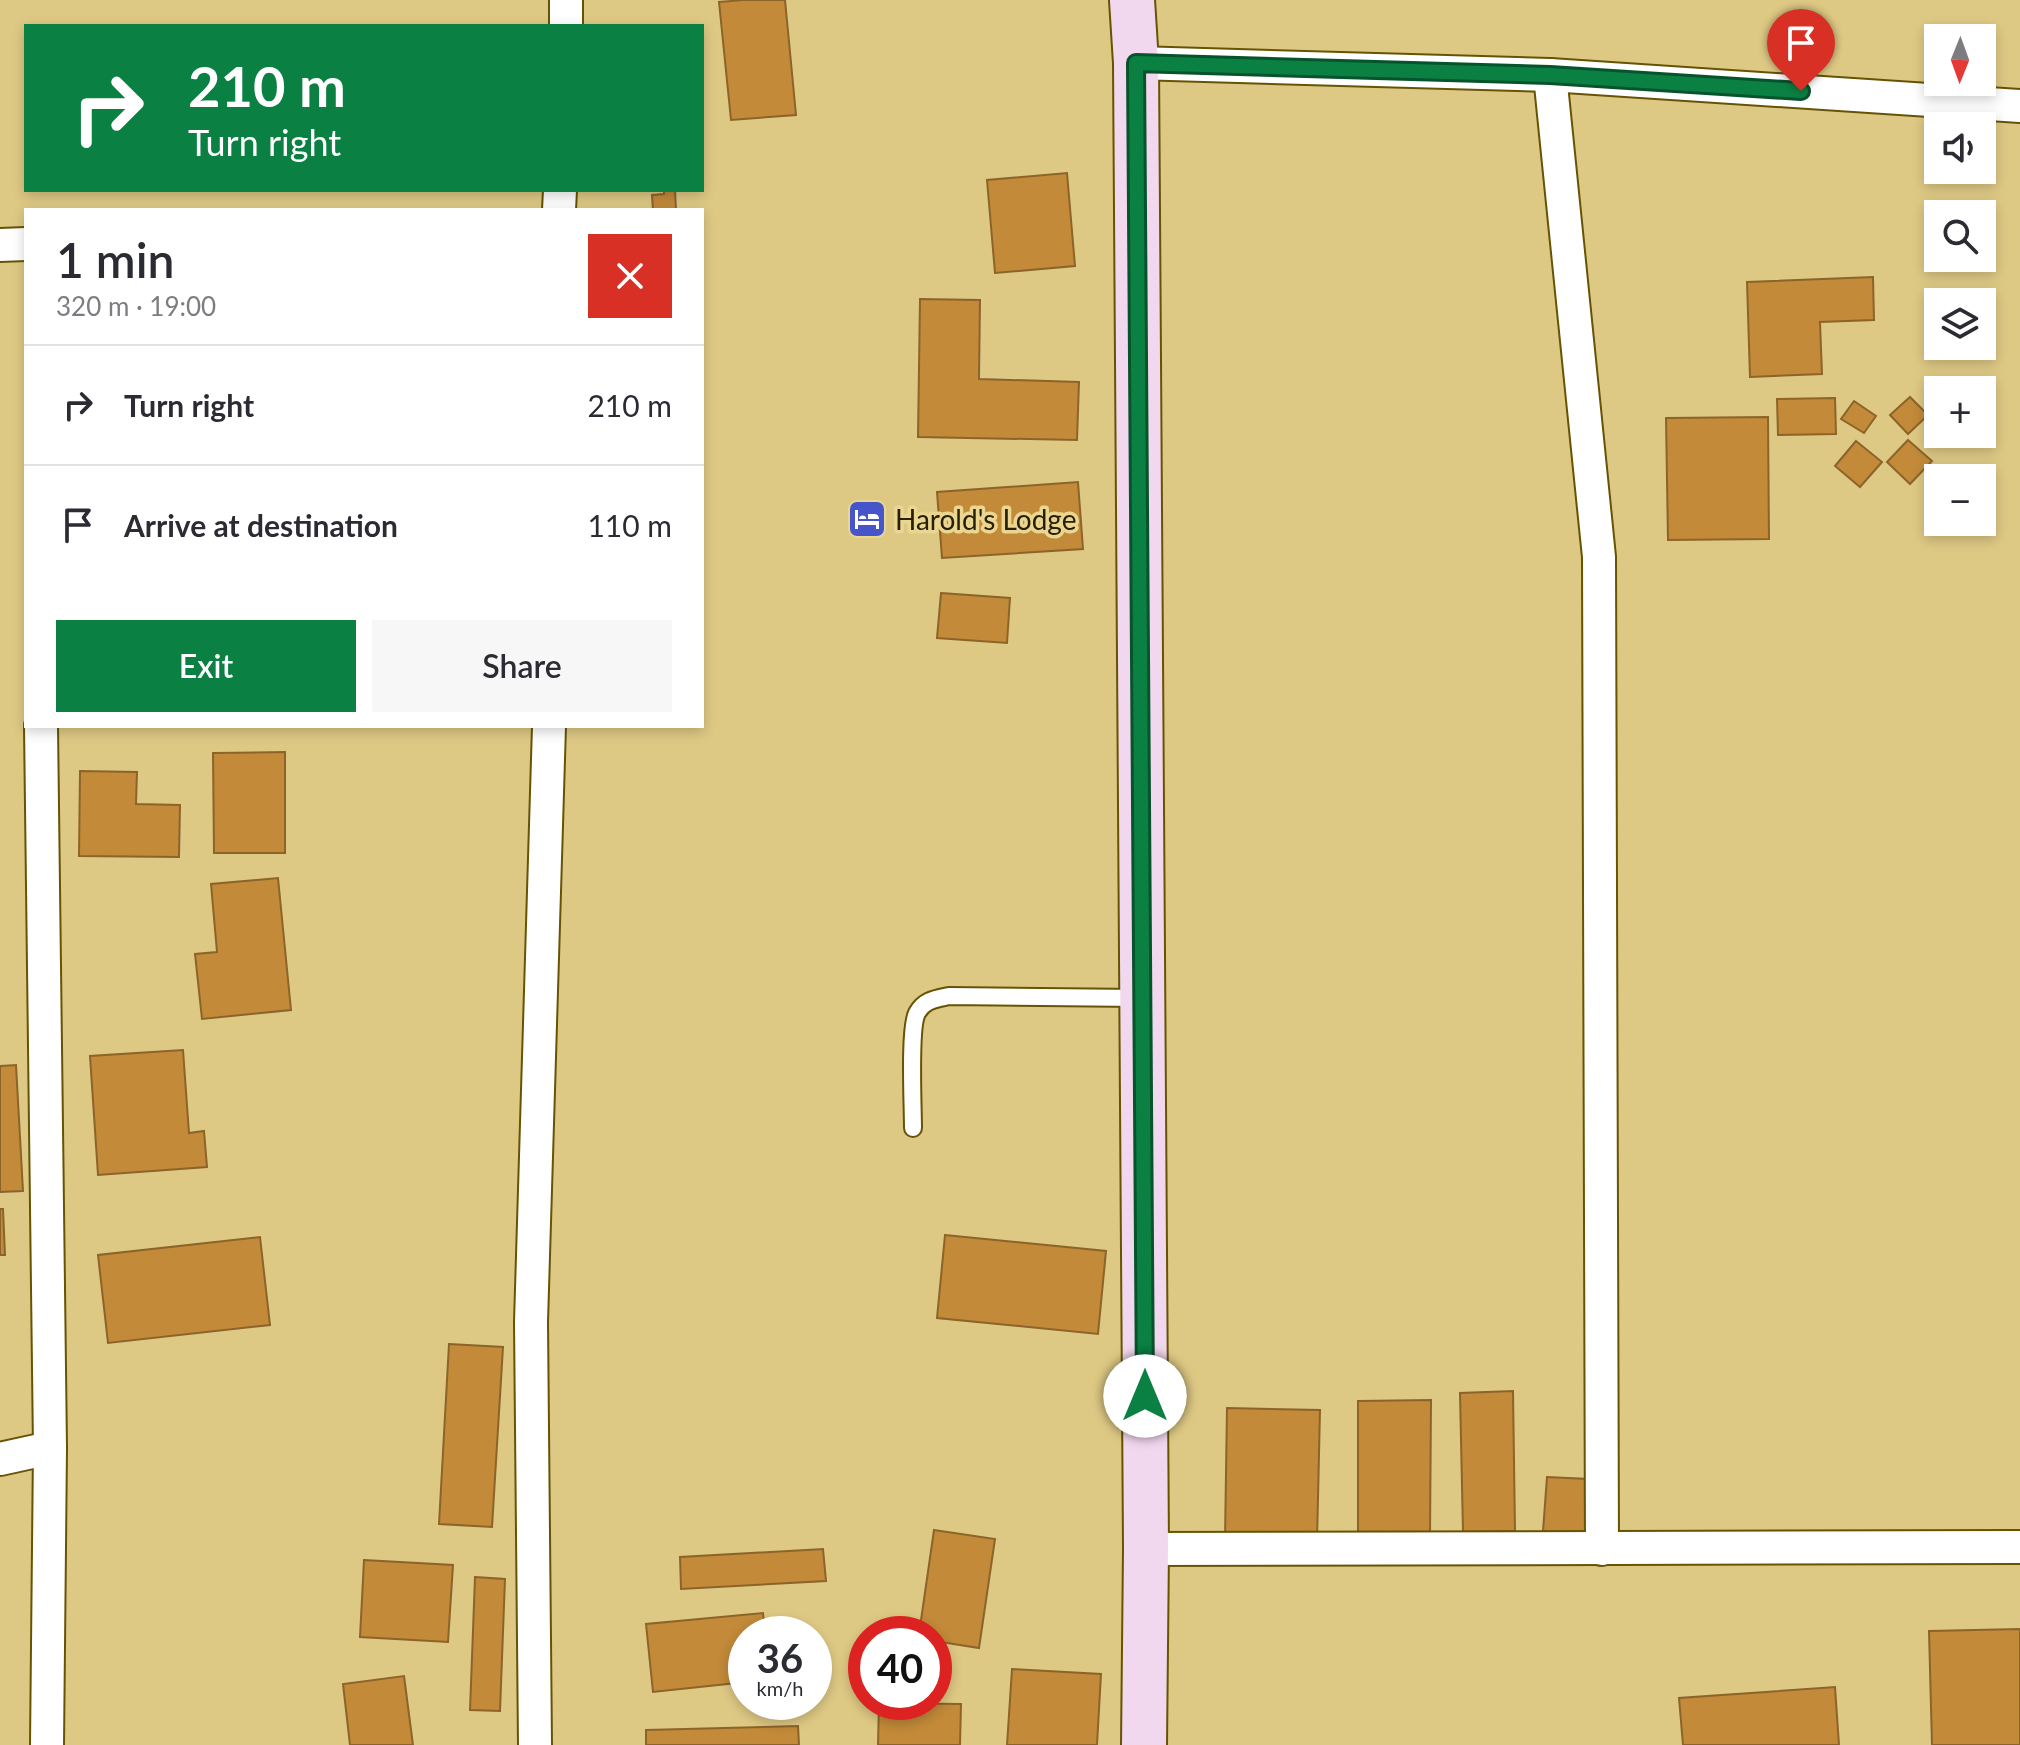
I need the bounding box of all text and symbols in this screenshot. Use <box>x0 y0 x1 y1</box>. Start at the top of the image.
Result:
pin <box>1767 9 1835 91</box>
icon: arrive <box>1779 21 1823 65</box>
north arrow <box>1924 24 1996 96</box>
map controls <box>1924 24 1996 536</box>
text: 210 m <box>188 52 346 119</box>
icon: right <box>56 56 160 160</box>
button: sound <box>1924 112 1996 184</box>
text: Turn right <box>188 120 341 164</box>
button: search <box>1924 200 1996 272</box>
text: 1 min <box>56 231 174 288</box>
button: close <box>588 234 672 318</box>
button: layers <box>1924 288 1996 360</box>
text: 320 m · 19:00 <box>56 290 216 322</box>
button: + <box>1924 376 1996 448</box>
icon: right <box>56 383 100 427</box>
text: Turn right <box>124 387 254 423</box>
text: 210 m <box>587 387 672 423</box>
button: − <box>1924 464 1996 536</box>
hotel icon: Harold's Lodge <box>846 498 888 540</box>
place label: Harold's Lodge <box>895 502 1076 536</box>
icon: arrive <box>56 503 100 547</box>
text: Arrive at destination <box>124 507 398 543</box>
text: 110 m <box>587 507 672 543</box>
button: Exit <box>56 620 356 712</box>
button: Share <box>372 620 672 712</box>
position arrow <box>1103 1354 1187 1438</box>
speed limit sign: 40 <box>848 1616 952 1720</box>
text: 36 <box>757 1634 803 1682</box>
text: km/h <box>757 1676 803 1700</box>

